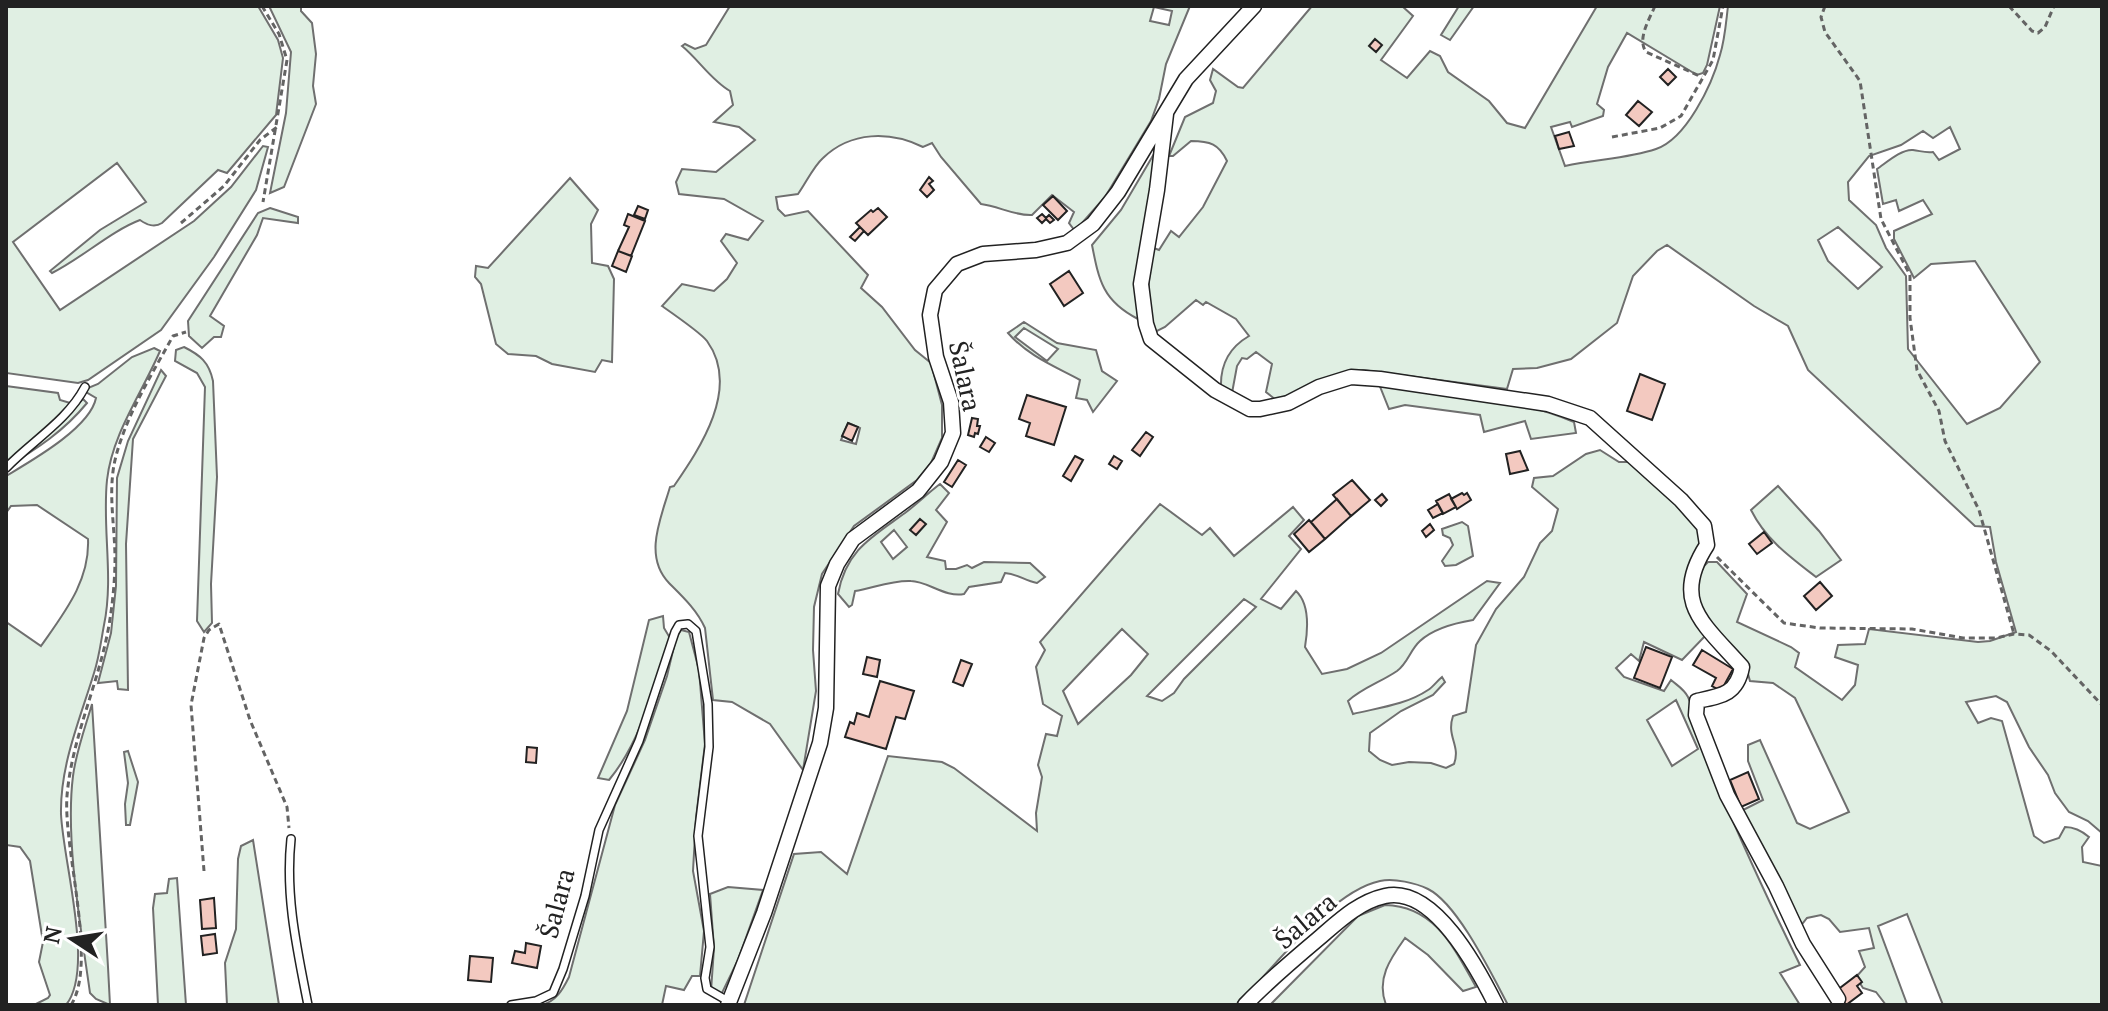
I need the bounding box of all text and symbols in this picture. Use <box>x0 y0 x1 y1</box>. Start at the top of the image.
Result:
street label: Šalara <box>942 338 990 414</box>
street label: Šalara <box>530 864 582 942</box>
street label: Šalara <box>1267 884 1343 956</box>
north arrow <box>32 899 112 979</box>
text: N <box>36 923 68 946</box>

